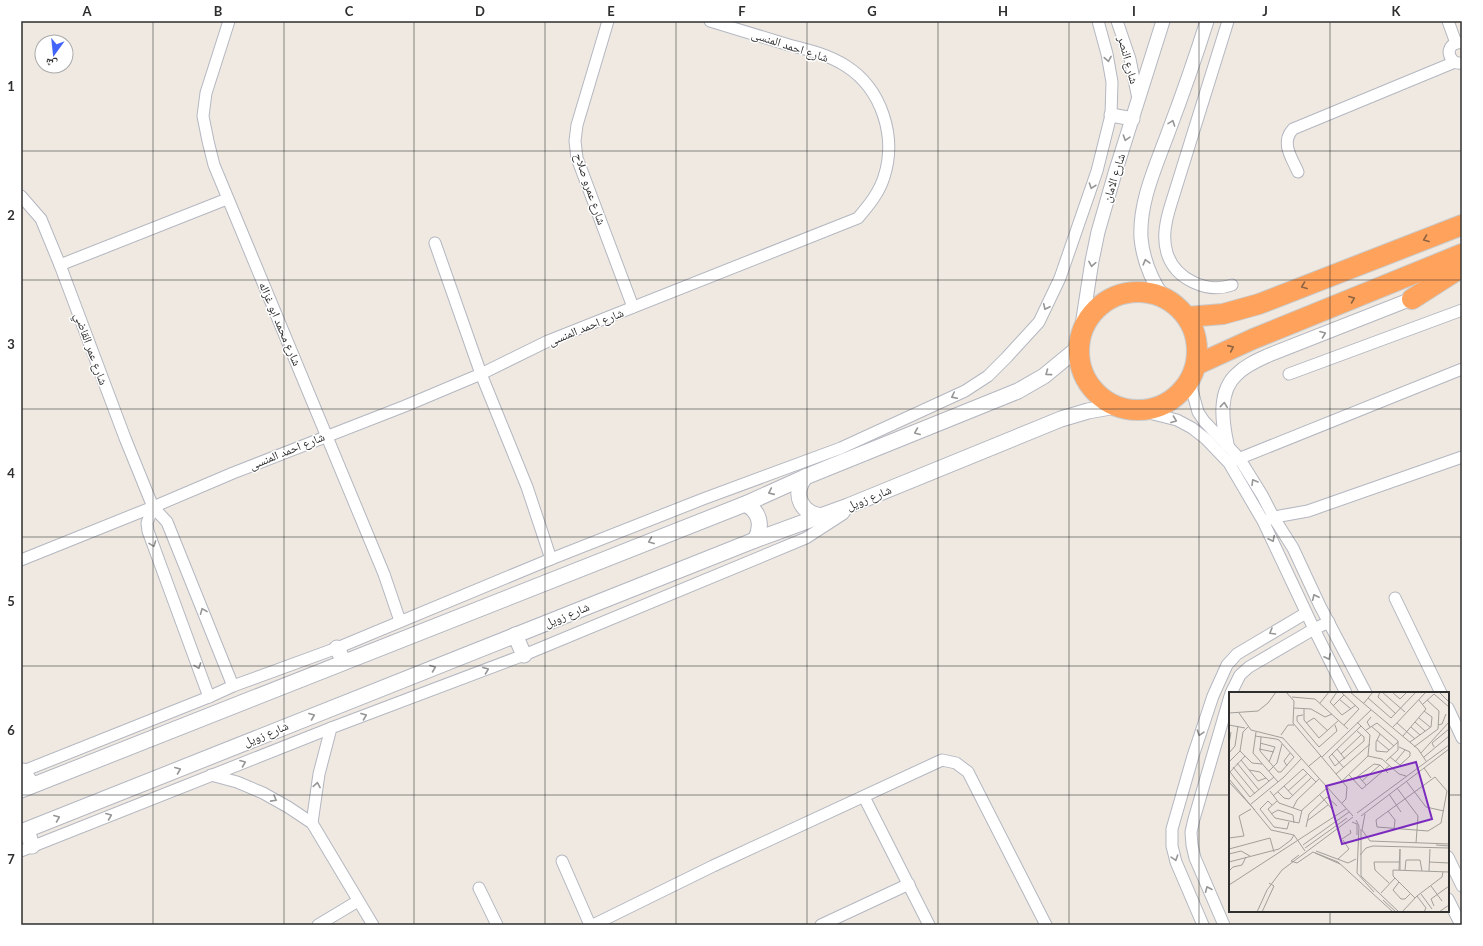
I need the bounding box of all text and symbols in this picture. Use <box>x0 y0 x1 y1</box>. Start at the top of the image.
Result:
text: A <box>81 3 92 19</box>
text: B <box>214 3 223 19</box>
text: C <box>345 3 354 19</box>
text: D <box>475 3 485 19</box>
text: E <box>607 3 615 19</box>
text: F <box>738 3 746 19</box>
text: G <box>867 3 877 19</box>
text: H <box>998 3 1008 19</box>
text: I <box>1132 3 1136 19</box>
text: J <box>1262 3 1268 19</box>
text: K <box>1392 3 1402 19</box>
street label: شارع احمد المنسى <box>749 26 831 66</box>
street label: شارع النصر <box>1114 33 1142 86</box>
north arrow <box>34 34 74 74</box>
text: ش <box>44 54 59 72</box>
one-way arrow <box>1103 55 1112 62</box>
text: 1 <box>7 78 15 94</box>
one-way arrow <box>1167 120 1175 127</box>
one-way arrow <box>1123 135 1131 142</box>
street label: شارع عمرو صلاح <box>570 151 610 227</box>
street label: شارع الامان <box>1099 151 1129 204</box>
one-way arrow <box>1088 182 1097 189</box>
text: 2 <box>7 207 15 223</box>
one-way arrow <box>1422 235 1429 243</box>
one-way arrow <box>1142 259 1151 266</box>
one-way arrow <box>1088 260 1096 267</box>
street label: شارع محمد ابو غزاله <box>255 280 305 368</box>
one-way arrow <box>1301 282 1308 290</box>
one-way arrow <box>1348 296 1355 304</box>
one-way arrow <box>1043 303 1051 310</box>
street label: شارع احمد المنسى <box>546 305 626 349</box>
street label: شارع عمر القاضي <box>69 311 111 388</box>
one-way arrow <box>1318 331 1326 339</box>
text: 3 <box>7 336 15 352</box>
one-way arrow <box>1227 345 1235 353</box>
one-way arrow <box>1045 368 1052 376</box>
one-way arrow <box>951 391 959 399</box>
one-way arrow <box>1219 402 1228 408</box>
one-way arrow <box>1171 416 1178 424</box>
one-way arrow <box>914 427 922 435</box>
street label: شارع احمد المنسى <box>247 429 327 473</box>
text: 4 <box>7 465 15 481</box>
one-way arrow <box>1251 479 1259 486</box>
street label: شارع زويل <box>844 482 894 514</box>
one-way arrow <box>768 487 776 495</box>
one-way arrow <box>1267 535 1275 543</box>
one-way arrow <box>647 536 654 544</box>
one-way arrow <box>148 540 156 547</box>
text: 5 <box>7 593 15 609</box>
one-way arrow <box>1312 593 1320 601</box>
street label: شارع زويل <box>542 599 592 631</box>
one-way arrow <box>199 607 207 614</box>
one-way arrow <box>1269 628 1276 635</box>
one-way arrow <box>1323 652 1330 660</box>
one-way arrow <box>193 662 201 669</box>
one-way arrow <box>429 665 436 673</box>
one-way arrow <box>482 666 489 674</box>
inset map <box>1229 692 1449 912</box>
one-way arrow <box>361 712 368 720</box>
one-way arrow <box>308 713 315 721</box>
street label: شارع زويل <box>241 718 291 750</box>
text: 6 <box>7 722 15 738</box>
one-way arrow <box>1197 730 1205 737</box>
one-way arrow <box>240 759 247 767</box>
one-way arrow <box>175 766 182 774</box>
one-way arrow <box>313 782 321 788</box>
one-way arrow <box>270 795 277 802</box>
one-way arrow <box>106 812 113 820</box>
one-way arrow <box>54 814 61 822</box>
text: 7 <box>7 851 15 867</box>
one-way arrow <box>1170 855 1179 862</box>
one-way arrow <box>1205 886 1213 893</box>

